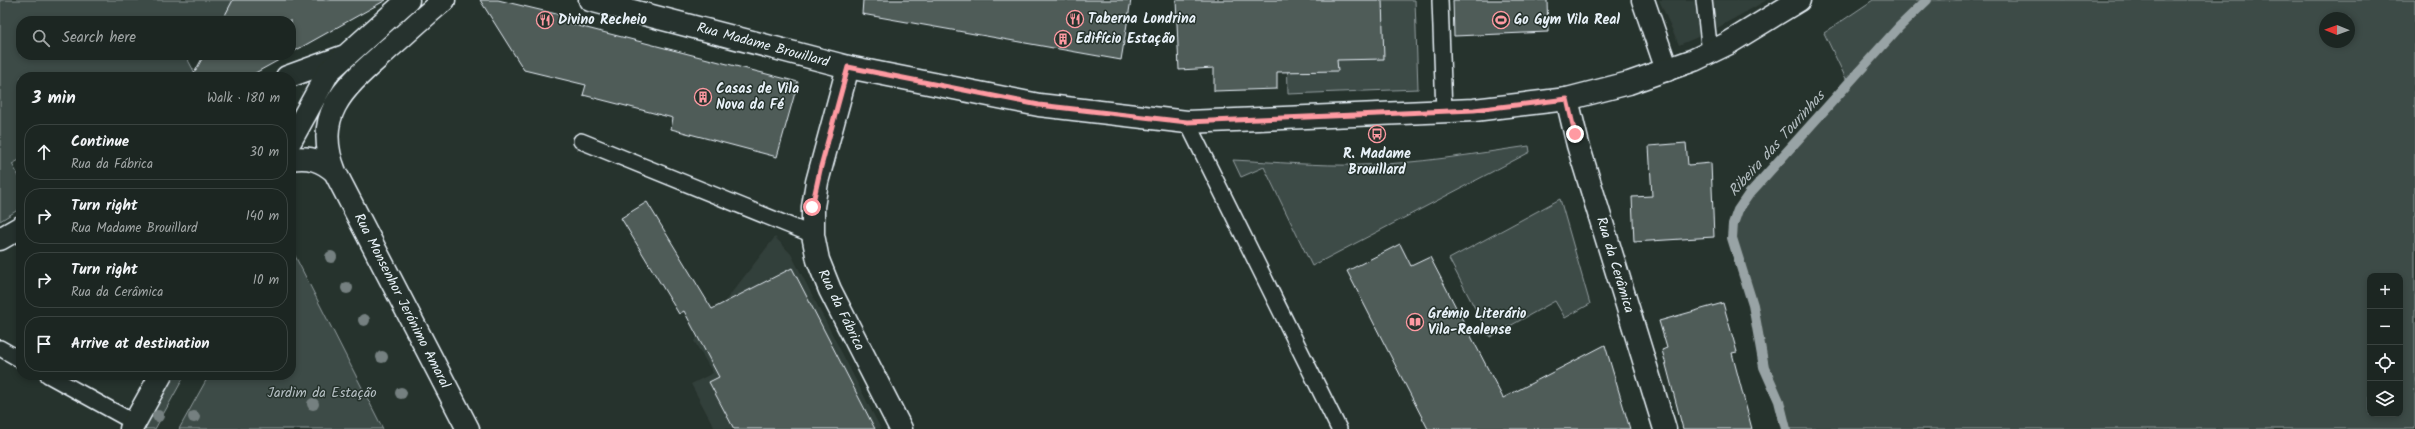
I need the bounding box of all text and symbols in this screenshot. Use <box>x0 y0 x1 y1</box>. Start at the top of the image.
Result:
place label: Taberna Londrina <box>1088 8 1196 30</box>
place label: Divino Recheio <box>558 9 647 31</box>
restaurant icon: Taberna Londrina <box>1065 9 1085 29</box>
place label: Go Gym Vila Real <box>1514 9 1620 31</box>
restaurant icon: Divino Recheio <box>535 10 555 30</box>
sports icon: Go Gym Vila Real <box>1491 10 1511 30</box>
north arrow <box>2319 12 2355 48</box>
search box <box>16 16 296 60</box>
street label: Rua Madame Brouillard <box>694 17 833 74</box>
text: Search here <box>62 26 136 50</box>
icon: search <box>30 27 52 49</box>
place label: Edifício Estação <box>1076 28 1176 50</box>
building icon: Edifício Estação <box>1053 29 1073 49</box>
place label: Casas de Vila Nova da Fé <box>716 78 799 116</box>
water label: Ribeira das Tourinhas <box>1723 84 1832 202</box>
text: 3 min <box>32 85 76 112</box>
building icon: Casas de Vila Nova da Fé <box>693 87 713 107</box>
text: Walk · 180 m <box>207 88 280 109</box>
bus stop icon: R. Madame Brouillard <box>1367 124 1387 144</box>
route end <box>1566 125 1584 143</box>
text: Continue <box>71 130 129 154</box>
icon: ahead <box>33 141 55 163</box>
text: 30 m <box>250 142 279 163</box>
place label: R. Madame Brouillard <box>1343 143 1411 181</box>
text: Rua da Fábrica <box>71 154 153 175</box>
text: Turn right <box>71 194 138 218</box>
route start <box>803 198 821 216</box>
icon: right <box>33 205 55 227</box>
text: 140 m <box>246 206 279 227</box>
street label: Rua Monsenhor Jerónimo Amaral <box>348 209 456 393</box>
street label: Rua da Cerâmica <box>1590 214 1640 316</box>
text: Rua Madame Brouillard <box>71 218 198 239</box>
text: Turn right <box>71 258 138 282</box>
street label: Rua da Fábrica <box>812 265 870 355</box>
icon: right <box>33 269 55 291</box>
text: 10 m <box>253 270 279 291</box>
map controls <box>2367 273 2403 417</box>
button: + <box>2367 273 2403 309</box>
text: Rua da Cerâmica <box>71 282 163 303</box>
place label: Grémio Literário Vila-Realense <box>1428 303 1527 341</box>
button: − <box>2367 309 2403 345</box>
library icon: Grémio Literário Vila-Realense <box>1405 312 1425 332</box>
text: Arrive at destination <box>71 332 210 356</box>
icon: arrive <box>33 333 55 355</box>
button: locate <box>2367 345 2403 381</box>
button: layers <box>2367 381 2403 417</box>
park label: Jardim da Estação <box>267 382 377 404</box>

